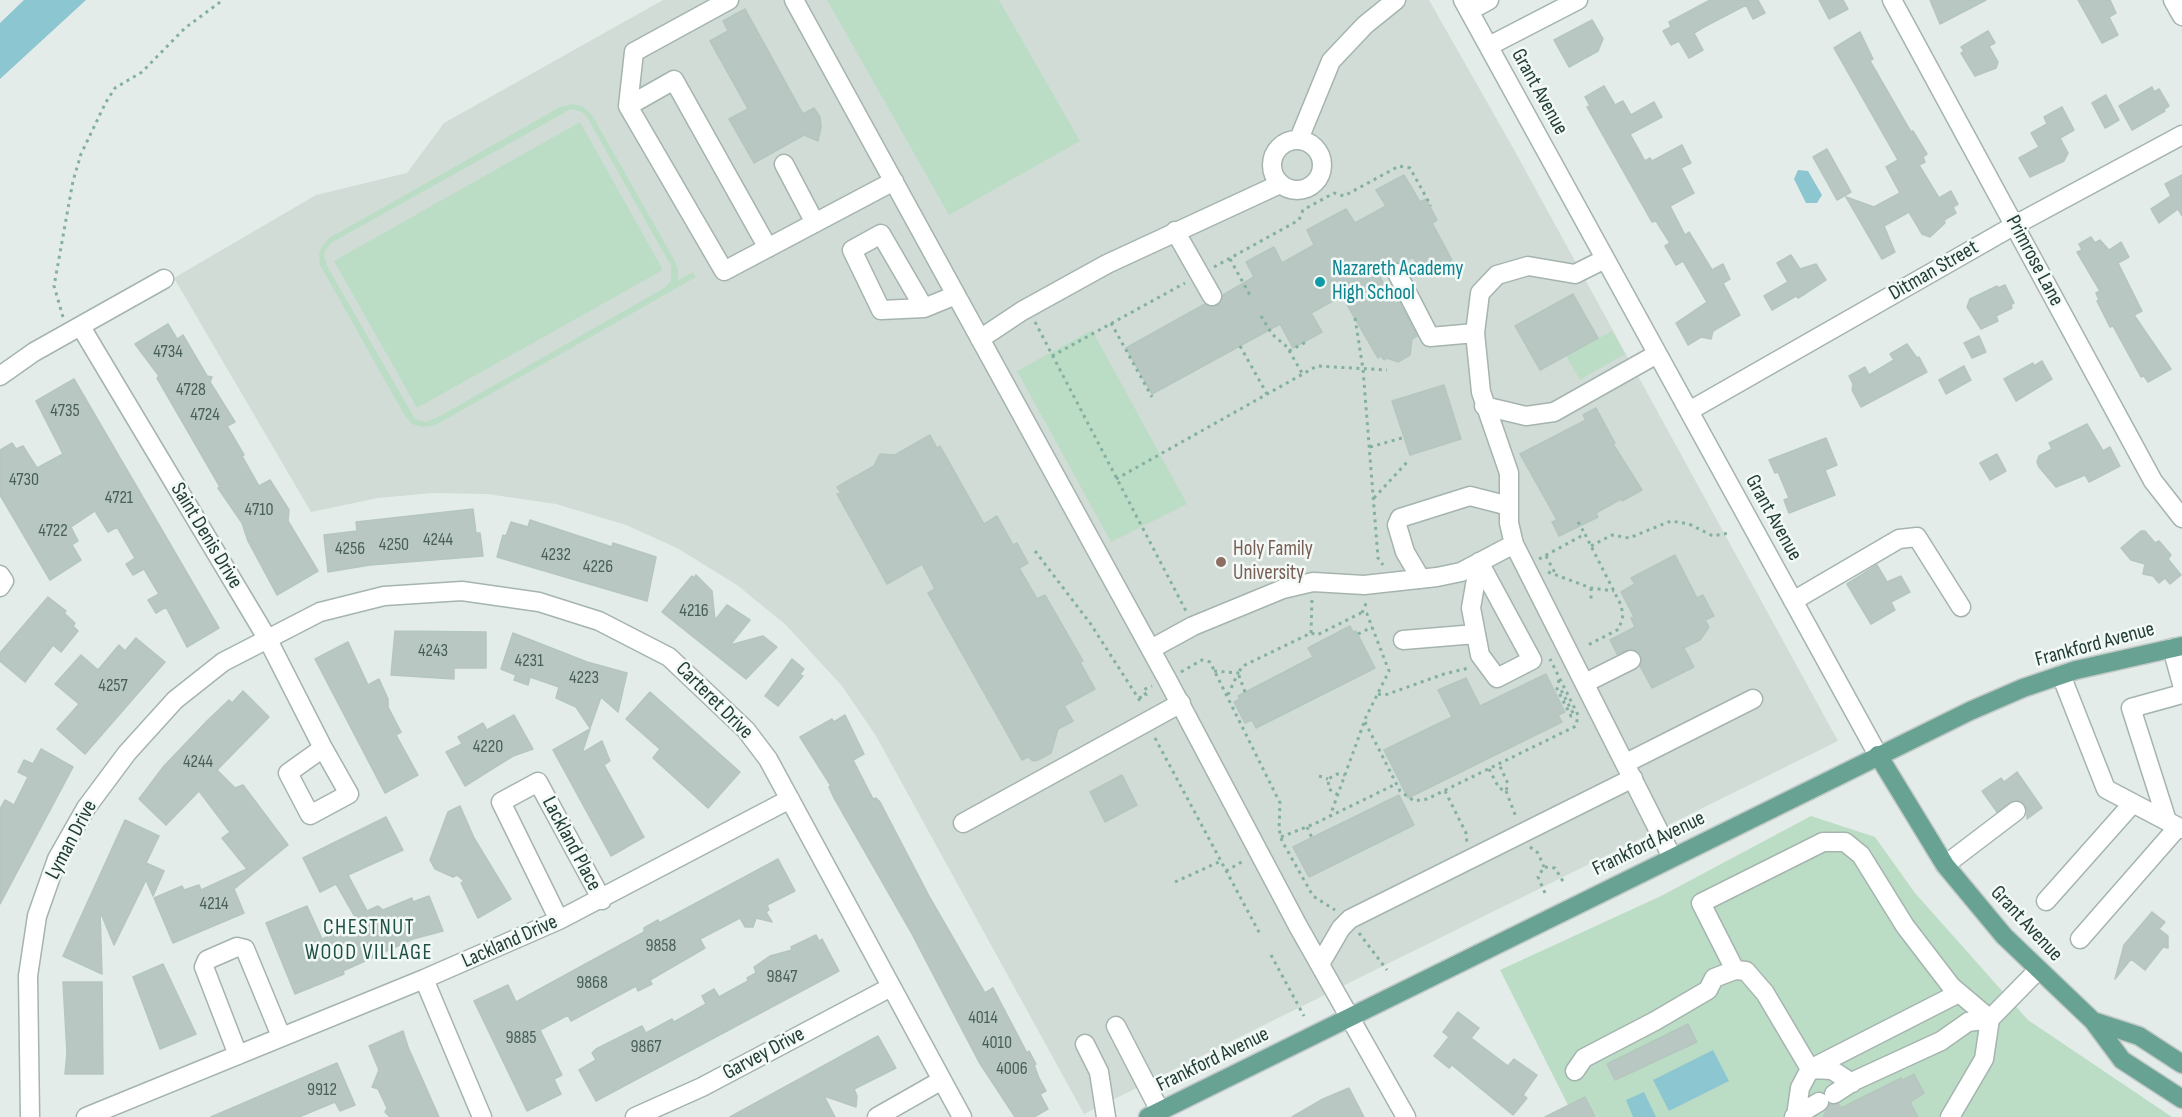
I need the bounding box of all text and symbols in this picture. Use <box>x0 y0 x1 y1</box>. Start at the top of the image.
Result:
street label: Grant Avenue <box>1505 45 1573 139</box>
street label: Primrose Lane <box>2000 211 2068 311</box>
street label: Ditman Street <box>1885 235 1983 307</box>
place label: Nazareth Academy High School <box>1332 257 1463 307</box>
marker: Nazareth Academy High School <box>1313 275 1327 289</box>
house number: 4734 <box>153 341 183 363</box>
house number: 4728 <box>176 379 206 401</box>
house number: 4735 <box>50 400 80 422</box>
house number: 4724 <box>190 404 220 426</box>
house number: 4730 <box>9 469 39 491</box>
street label: Grant Avenue <box>1739 471 1807 565</box>
street label: Saint Denis Drive <box>165 478 247 594</box>
house number: 4721 <box>105 487 133 509</box>
house number: 4710 <box>245 499 273 521</box>
house number: 4722 <box>38 520 68 542</box>
house number: 4244 <box>423 529 453 551</box>
house number: 4250 <box>379 534 409 556</box>
place label: Holy Family University <box>1233 537 1313 587</box>
house number: 4256 <box>335 538 365 560</box>
house number: 4232 <box>541 544 571 566</box>
marker: Holy Family University <box>1214 555 1228 569</box>
house number: 4226 <box>583 556 613 578</box>
house number: 4216 <box>679 600 709 622</box>
street label: Frankford Avenue <box>2033 617 2157 673</box>
house number: 4243 <box>418 640 448 662</box>
house number: 4231 <box>515 650 543 672</box>
street label: Carteret Drive <box>670 657 758 745</box>
house number: 4223 <box>569 667 599 689</box>
house number: 4257 <box>98 675 128 697</box>
house number: 4220 <box>473 736 503 758</box>
house number: 4244 <box>183 751 213 773</box>
street label: Lackland Place <box>536 793 606 895</box>
street label: Lyman Drive <box>41 796 103 884</box>
street label: Frankford Avenue <box>1589 806 1709 882</box>
street label: Grant Avenue <box>1985 881 2067 967</box>
house number: 4214 <box>200 893 228 915</box>
street label: Lackland Drive <box>458 910 562 974</box>
district label: CHESTNUT WOOD VILLAGE <box>305 915 433 966</box>
house number: 9858 <box>646 935 676 957</box>
house number: 9847 <box>767 966 797 988</box>
house number: 9868 <box>576 972 608 994</box>
house number: 4014 <box>968 1007 998 1029</box>
street label: Garvey Drive <box>719 1022 809 1086</box>
street label: Frankford Avenue <box>1153 1022 1273 1098</box>
house number: 9885 <box>506 1027 536 1049</box>
house number: 4010 <box>982 1032 1012 1054</box>
house number: 9867 <box>631 1036 661 1058</box>
house number: 4006 <box>996 1058 1028 1080</box>
house number: 9912 <box>307 1079 337 1101</box>

